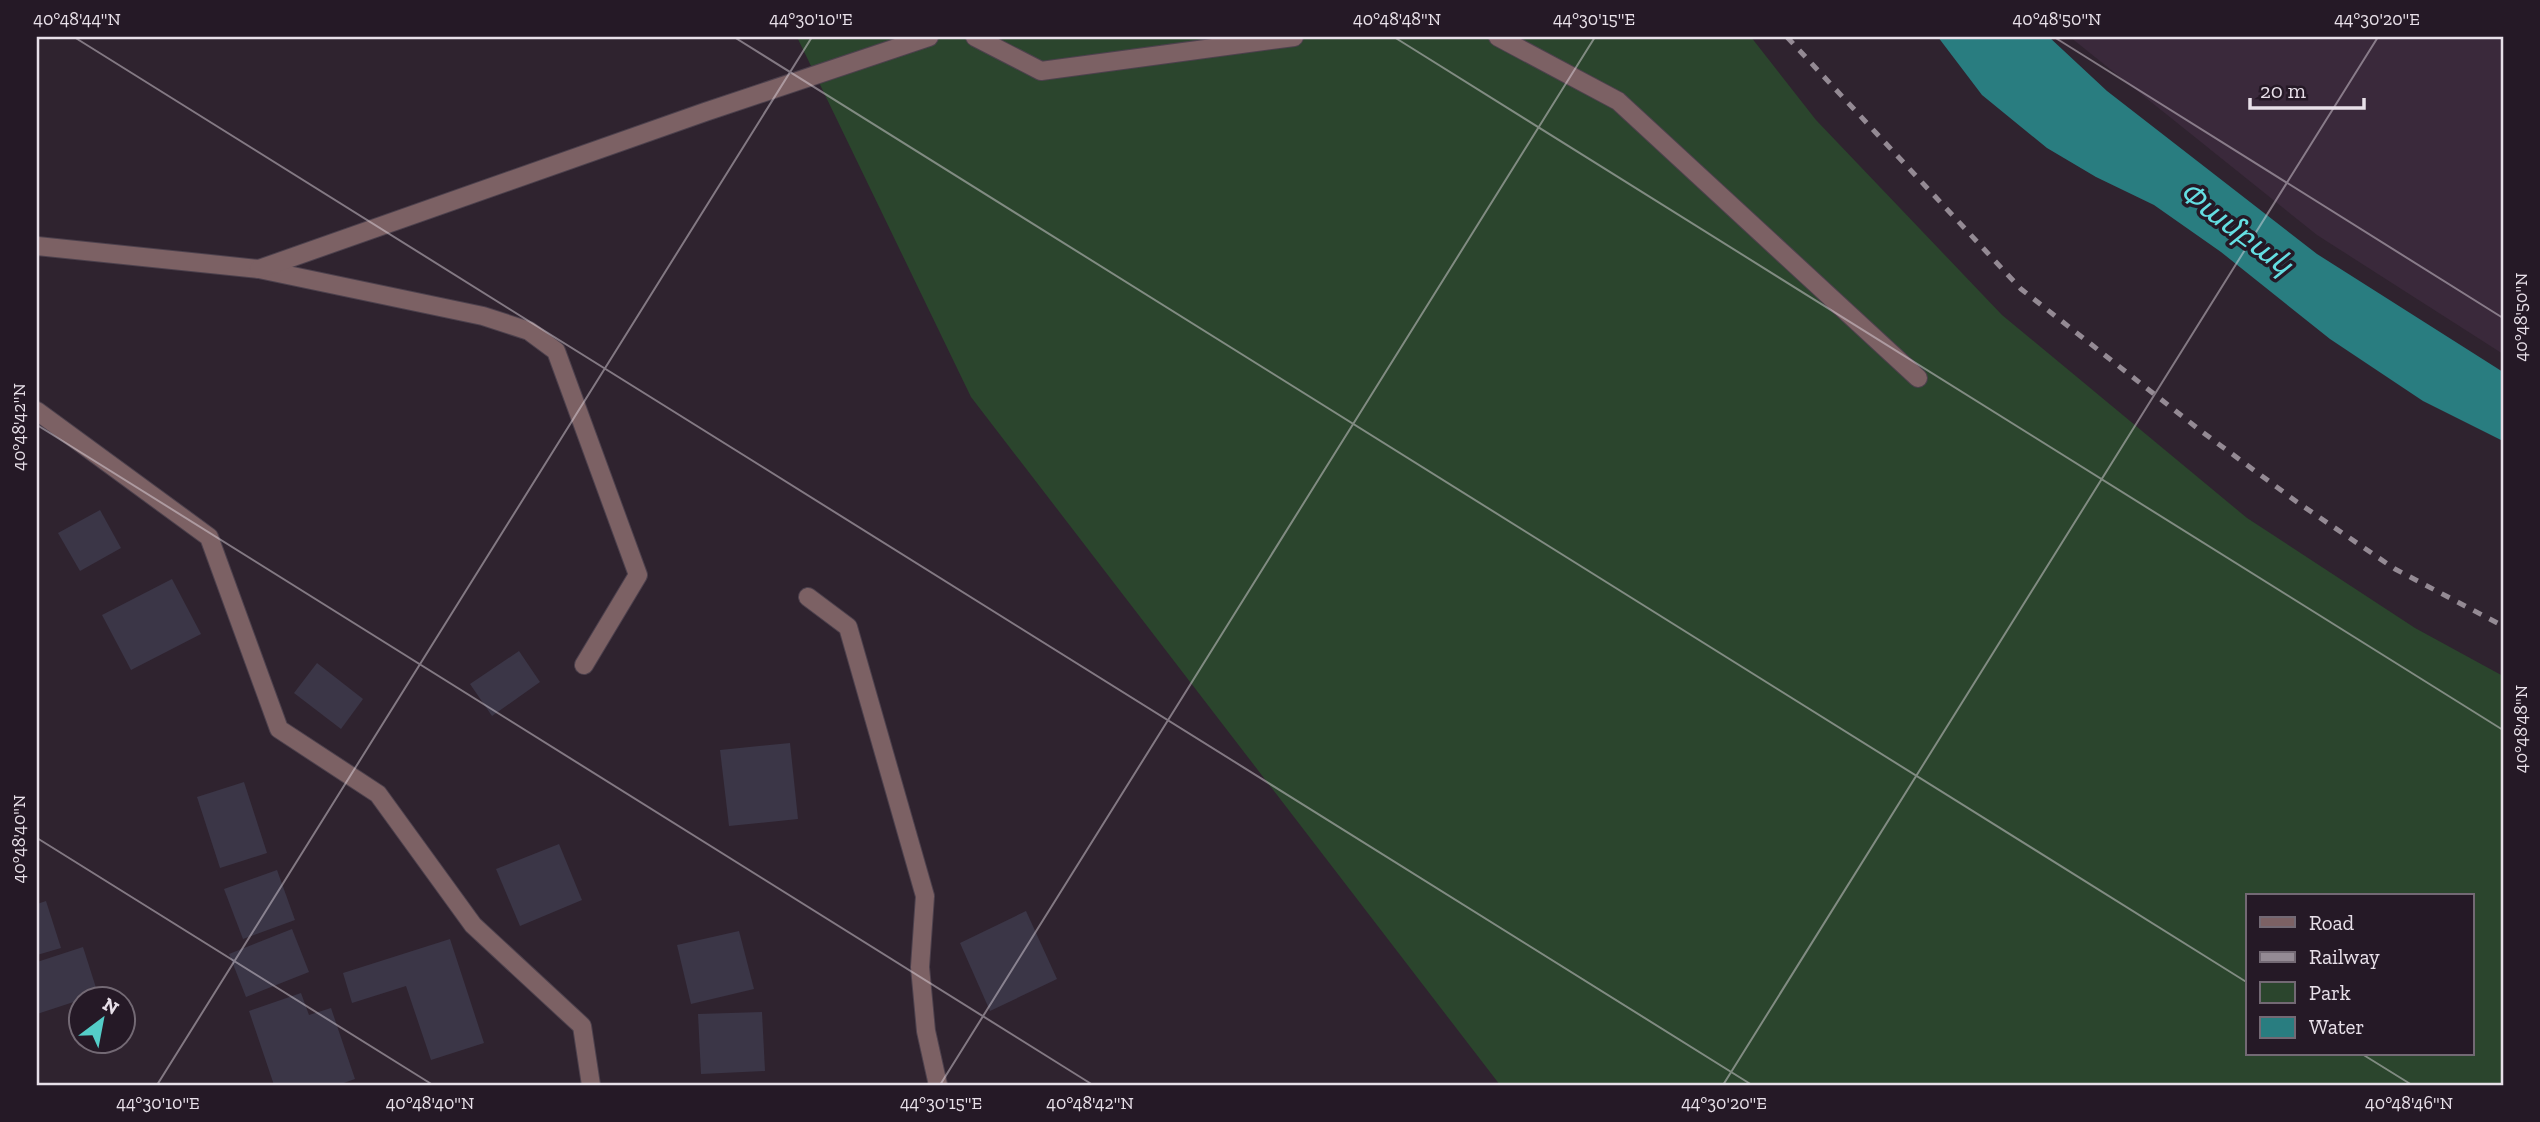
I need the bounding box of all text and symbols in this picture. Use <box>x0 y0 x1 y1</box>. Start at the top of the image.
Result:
text: 40°48'44"N <box>33 8 121 30</box>
text: 44°30'10"E <box>769 8 853 30</box>
text: 40°48'48"N <box>1353 8 1441 30</box>
text: 44°30'15"E <box>1553 8 1635 30</box>
text: 40°48'50"N <box>2013 8 2101 30</box>
text: 44°30'20"E <box>2334 8 2420 30</box>
scale bar <box>2250 66 2363 110</box>
text: 20 m <box>2260 78 2306 103</box>
water label: Փամբակ <box>2172 174 2301 283</box>
text: 40°48'50"N <box>2510 273 2532 361</box>
text: 40°48'42"N <box>8 383 30 471</box>
text: 40°48'48"N <box>2510 685 2532 773</box>
text: 40°48'40"N <box>8 795 30 883</box>
legend <box>2246 894 2474 1056</box>
text: Road <box>2309 910 2355 935</box>
text: Railway <box>2309 944 2380 969</box>
text: Park <box>2309 980 2351 1005</box>
north arrow <box>66 986 136 1056</box>
text: N <box>99 992 123 1020</box>
text: Water <box>2309 1014 2364 1039</box>
text: 44°30'10"E <box>116 1092 200 1114</box>
text: 40°48'40"N <box>386 1092 474 1114</box>
text: 44°30'15"E <box>900 1092 982 1114</box>
text: 40°48'42"N <box>1046 1092 1134 1114</box>
text: 44°30'20"E <box>1681 1092 1767 1114</box>
text: 40°48'46"N <box>2365 1092 2453 1114</box>

